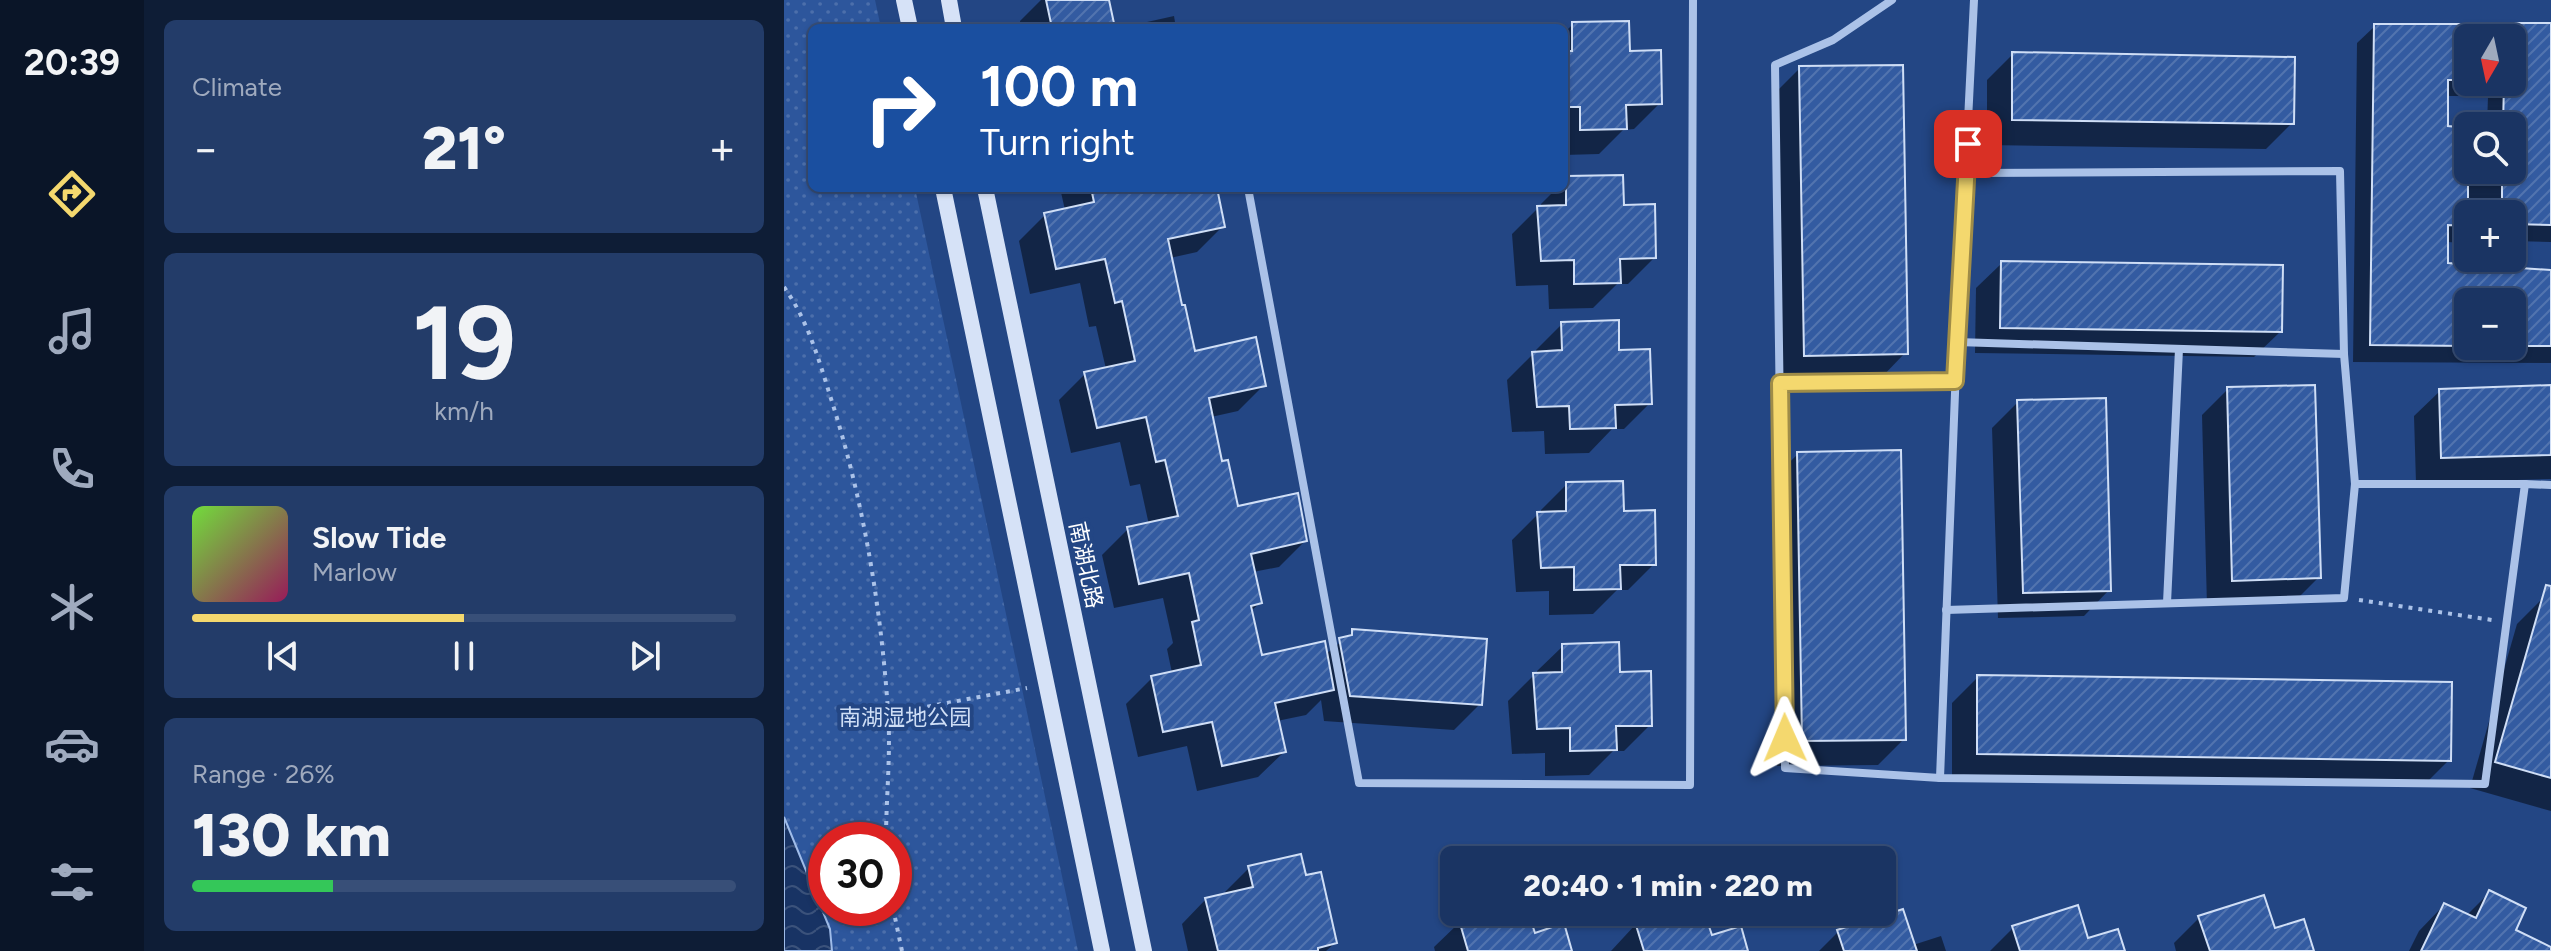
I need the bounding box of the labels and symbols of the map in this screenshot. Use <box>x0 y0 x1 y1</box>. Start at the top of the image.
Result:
north arrow <box>2454 24 2526 96</box>
pin <box>1934 110 2002 178</box>
street label: 南湖北路 <box>1064 519 1108 611</box>
position arrow <box>1743 696 1827 780</box>
park label: 南湖湿地公园 <box>839 704 971 731</box>
speed limit sign: 30 <box>808 822 912 926</box>

